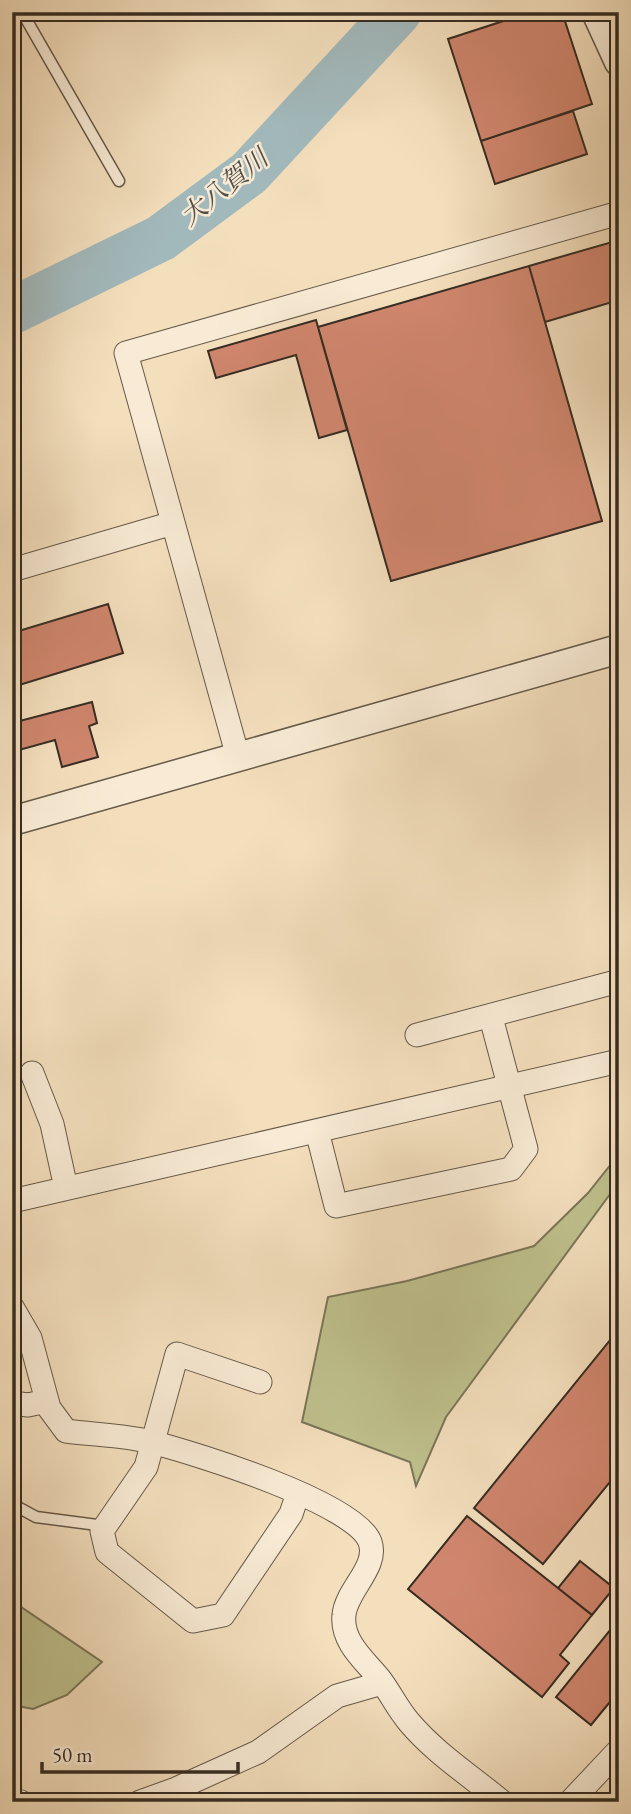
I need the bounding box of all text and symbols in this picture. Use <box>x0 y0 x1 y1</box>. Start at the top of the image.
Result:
water label: 大八賀川 <box>173 139 277 233</box>
scale bar <box>42 1730 238 1774</box>
text: 50 m <box>52 1741 93 1768</box>

